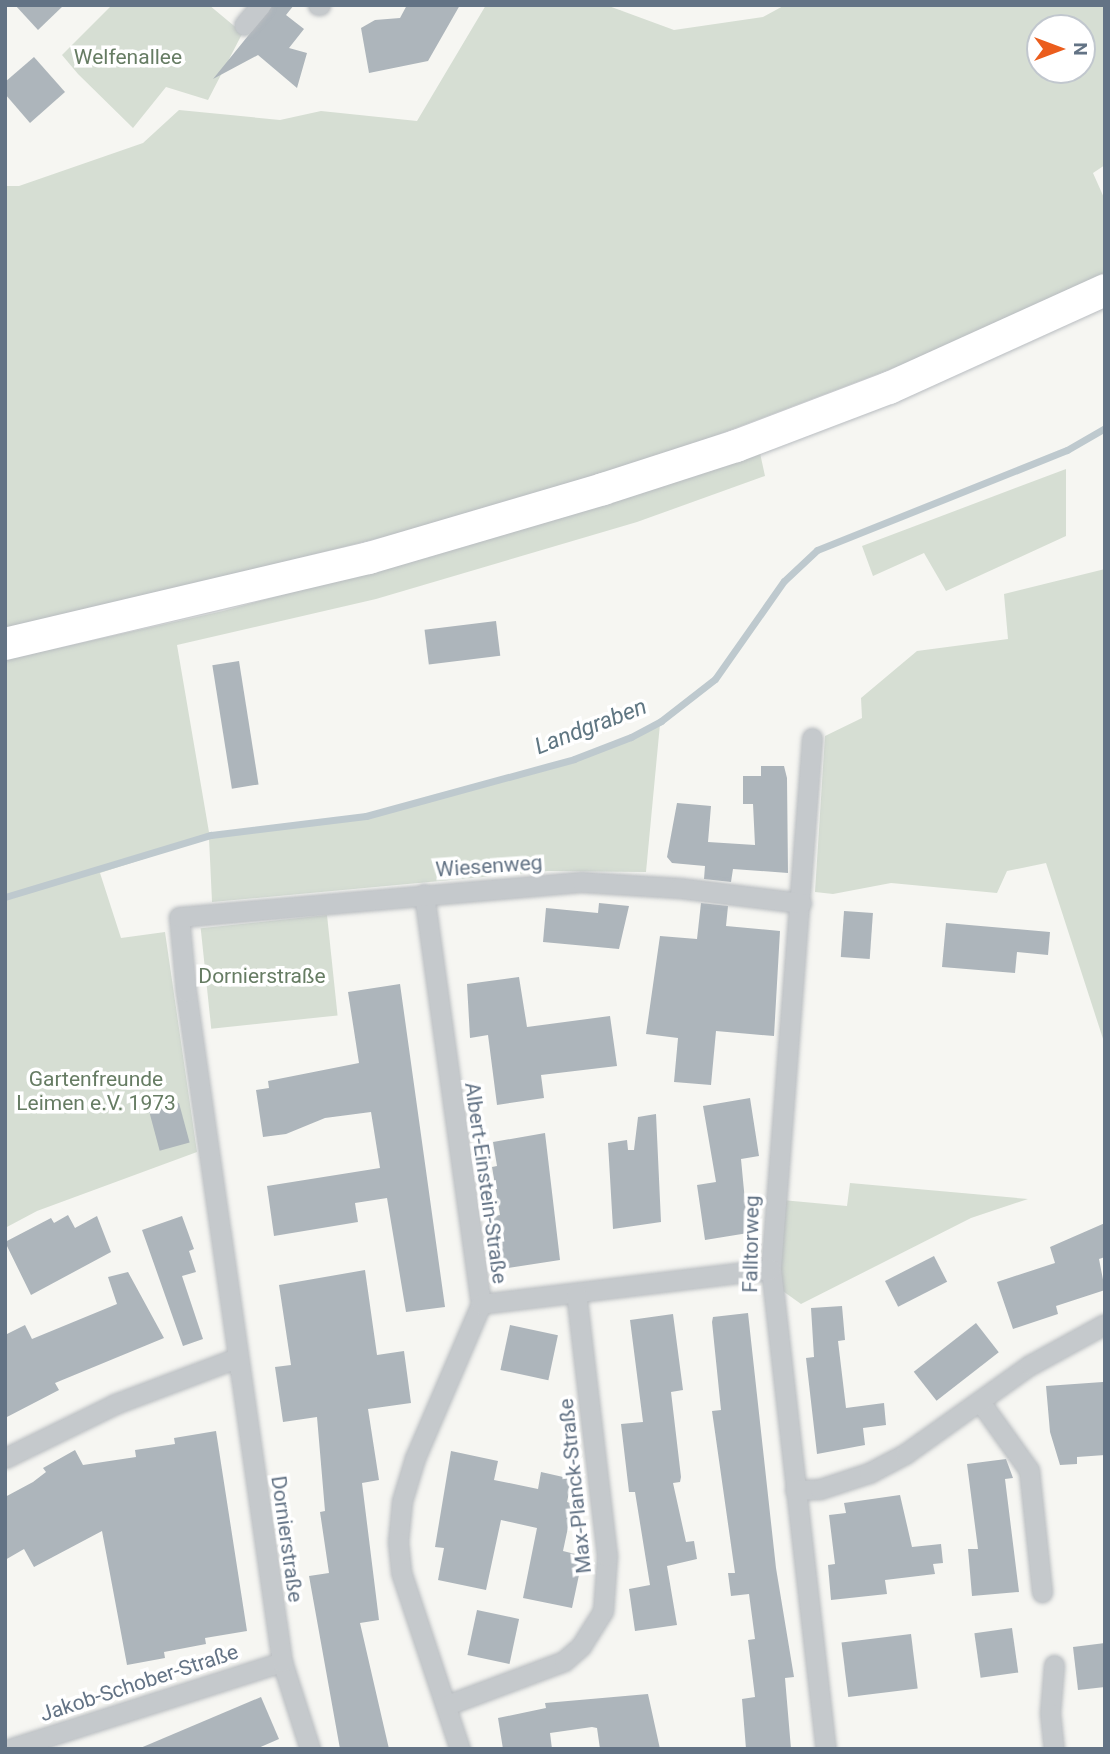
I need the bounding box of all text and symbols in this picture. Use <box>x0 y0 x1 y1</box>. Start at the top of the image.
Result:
north arrow <box>1026 14 1096 84</box>
text: N <box>1069 42 1092 56</box>
park label: Welfenallee <box>74 44 182 70</box>
water label: Landgraben <box>531 693 651 761</box>
street label: Wiesenweg <box>435 850 543 882</box>
park label: Dornierstraße <box>198 963 326 989</box>
park label: Gartenfreunde Leimen e.V. 1973 <box>16 1066 176 1116</box>
street label: Albert-Einstein-Straße <box>459 1081 513 1285</box>
street label: Falltorweg <box>738 1195 764 1293</box>
street label: Max-Planck-Straße <box>553 1397 597 1575</box>
street label: Dornierstraße <box>266 1474 308 1604</box>
street label: Jakob-Schober-Straße <box>37 1639 241 1727</box>

